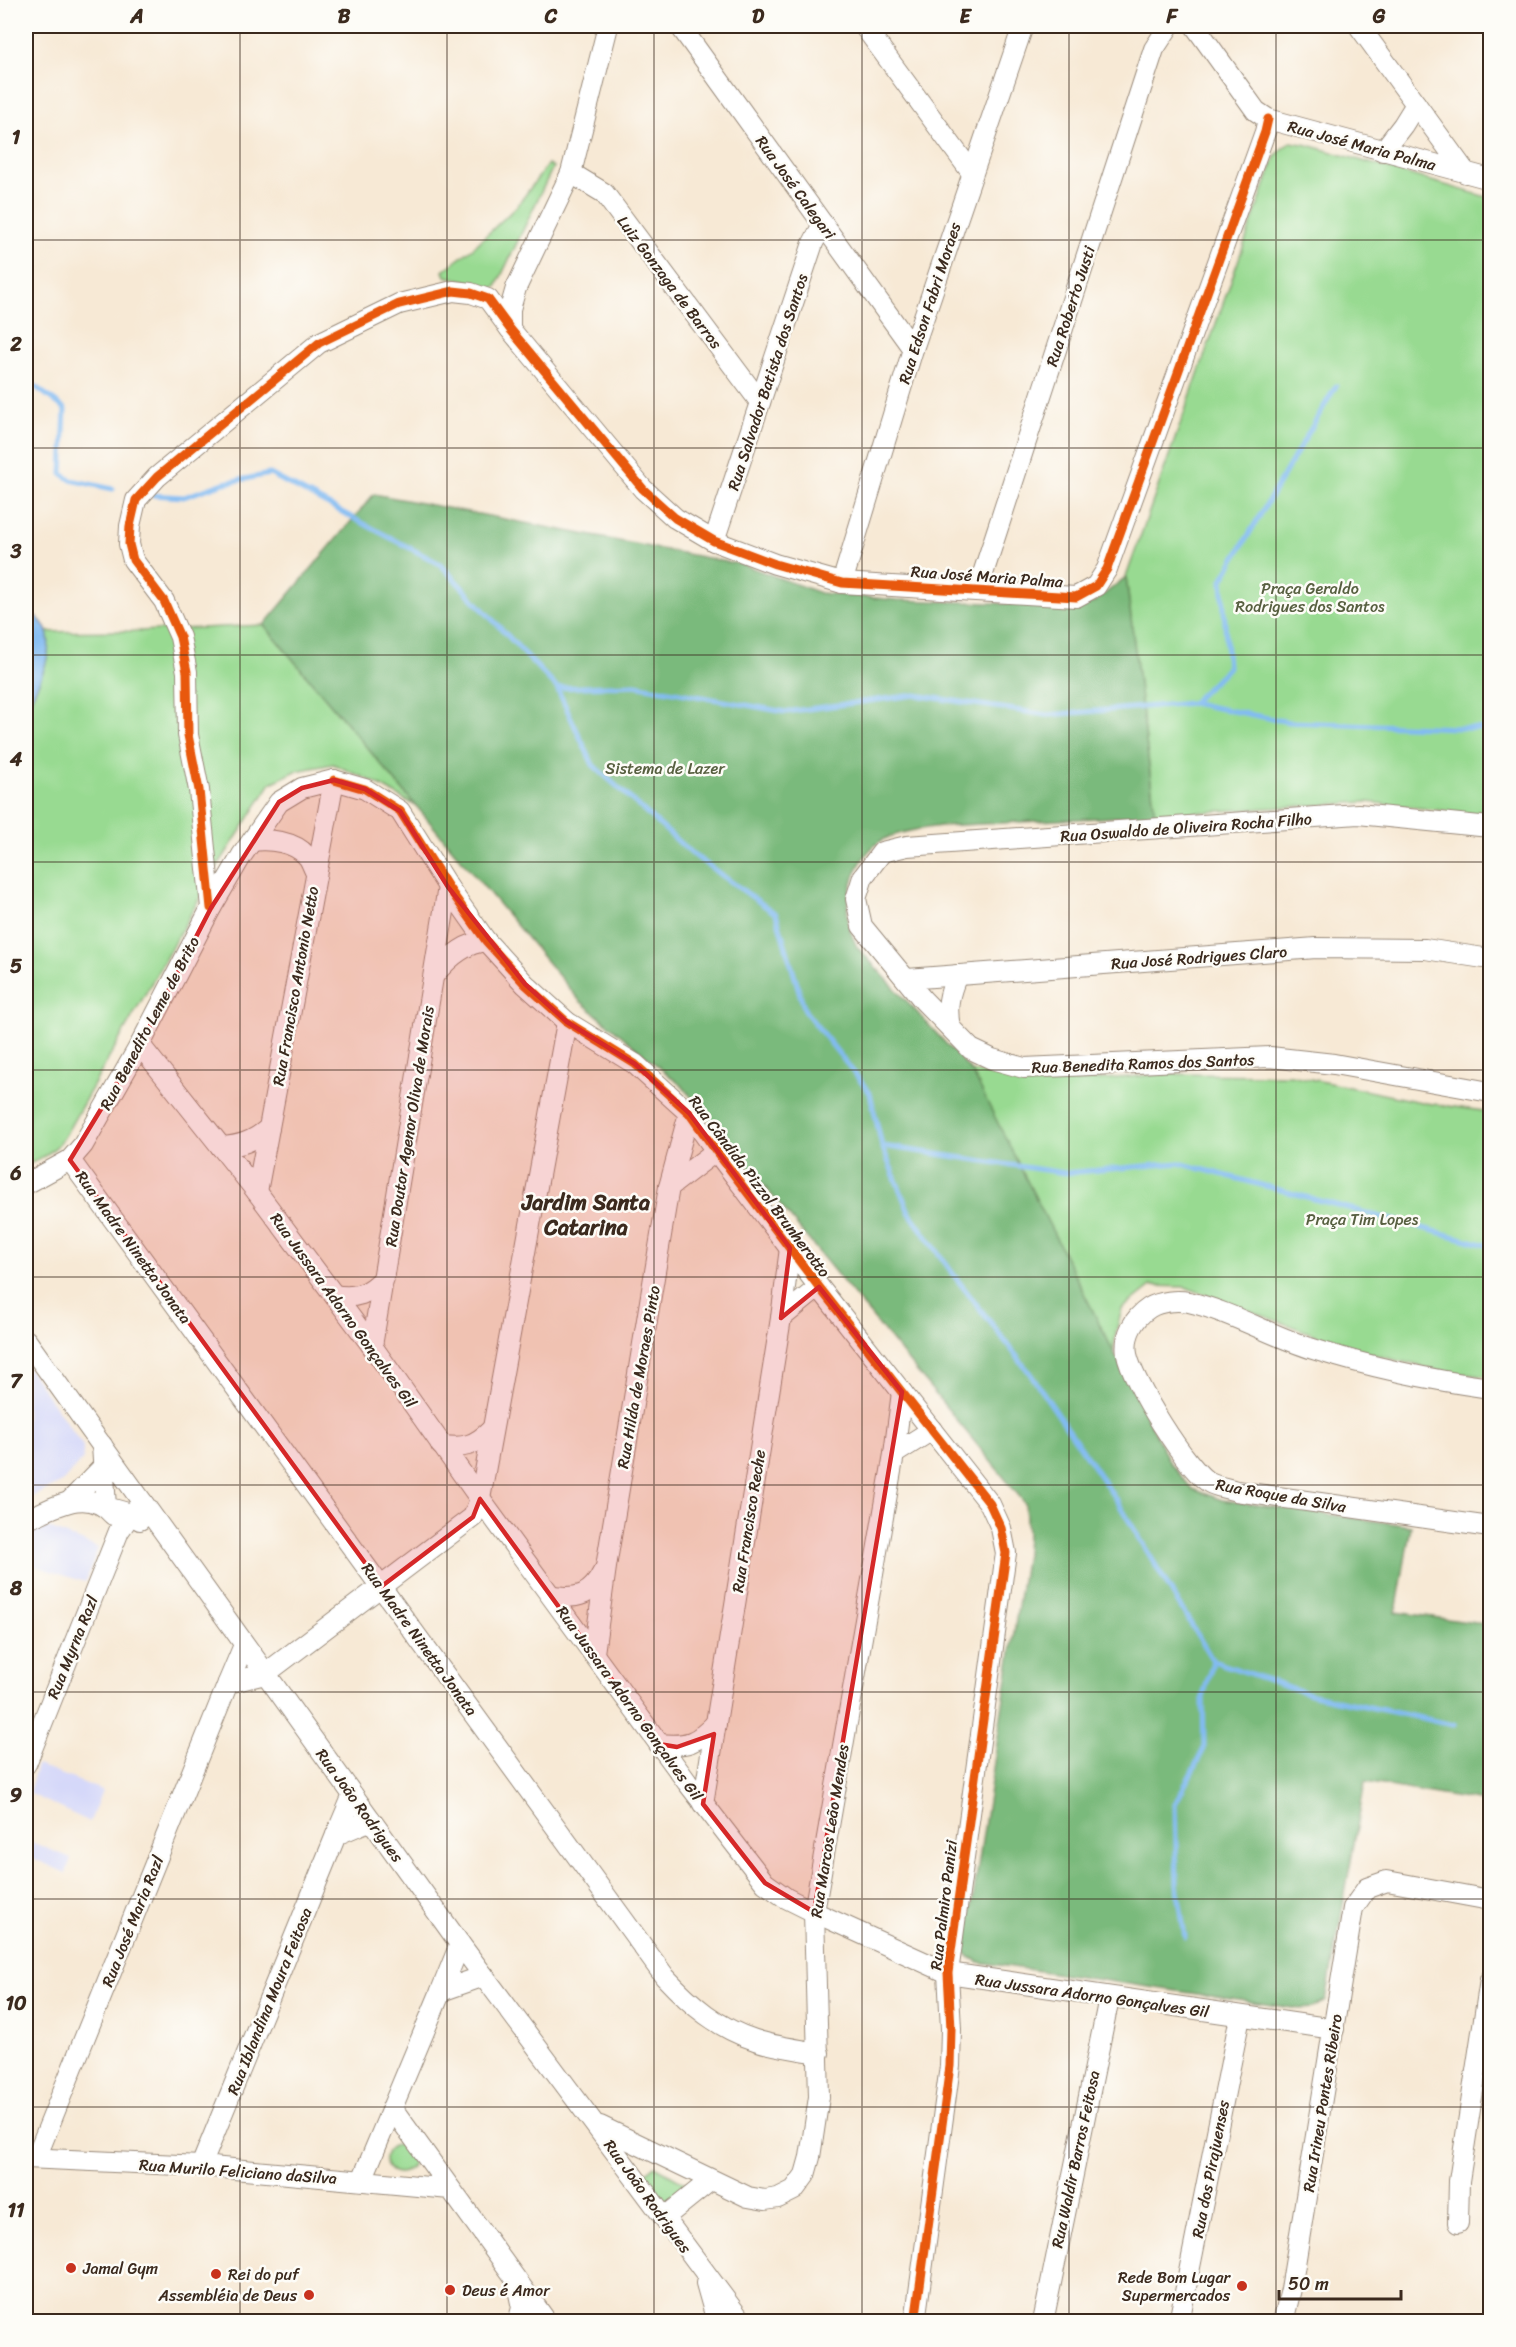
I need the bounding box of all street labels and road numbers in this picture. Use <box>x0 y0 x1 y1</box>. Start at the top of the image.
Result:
street label: Rua José Maria Palma <box>1285 112 1440 179</box>
street label: Rua José Calegari <box>748 129 844 246</box>
street label: Luiz Gonzaga de Barros <box>609 209 730 356</box>
street label: Rua Edson Fabri Moraes <box>890 218 969 388</box>
street label: Rua Roberto Justi <box>1037 242 1104 370</box>
street label: Rua Salvador Batista dos Santos <box>719 269 816 494</box>
street label: Rua José Maria Palma <box>910 557 1065 596</box>
street label: Rua Oswaldo de Oliveira Rocha Filho <box>1059 804 1313 851</box>
street label: Rua Francisco Antonio Netto <box>264 884 327 1088</box>
street label: Rua Benedito Leme de Brito <box>91 931 208 1115</box>
street label: Rua José Rodrigues Claro <box>1110 937 1288 978</box>
street label: Rua Doutor Agenor Oliva de Morais <box>376 1003 443 1249</box>
street label: Rua Benedita Ramos dos Santos <box>1031 1045 1256 1082</box>
street label: Rua Cândida Pizzol Brunherotto <box>681 1089 838 1284</box>
street label: Rua Madre Ninetta Jonata <box>68 1164 200 1330</box>
street label: Rua Jussara Adorno Gonçalves Gil <box>263 1206 425 1415</box>
street label: Rua Hilda de Moraes Pinto <box>608 1283 669 1471</box>
street label: Rua Francisco Reche <box>723 1447 774 1595</box>
street label: Rua Roque da Silva <box>1213 1470 1349 1521</box>
street label: Rua Madre Ninetta Jonata <box>354 1556 486 1722</box>
street label: Rua Myrna Razl <box>38 1591 107 1703</box>
street label: Rua Jussara Adorno Gonçalves Gil <box>549 1599 711 1808</box>
street label: Rua João Rodrigues <box>308 1742 412 1869</box>
street label: Rua Marcos Leão Mendes <box>801 1742 858 1920</box>
street label: Rua Palmiro Panizi <box>921 1838 966 1972</box>
street label: Rua José Maria Razl <box>93 1851 172 1991</box>
street label: Rua Iblandina Moura Feitosa <box>219 1903 320 2099</box>
street label: Rua Jussara Adorno Gonçalves Gil <box>973 1965 1211 2026</box>
street label: Rua Irineu Pontes Ribeiro <box>1294 2012 1351 2194</box>
street label: Rua Waldir Barros Feitosa <box>1043 2068 1108 2251</box>
street label: Rua dos Pirajuenses <box>1183 2097 1238 2240</box>
street label: Rua João Rodrigues <box>596 2133 700 2260</box>
street label: Rua Murilo Feliciano daSilva <box>138 2150 338 2193</box>

